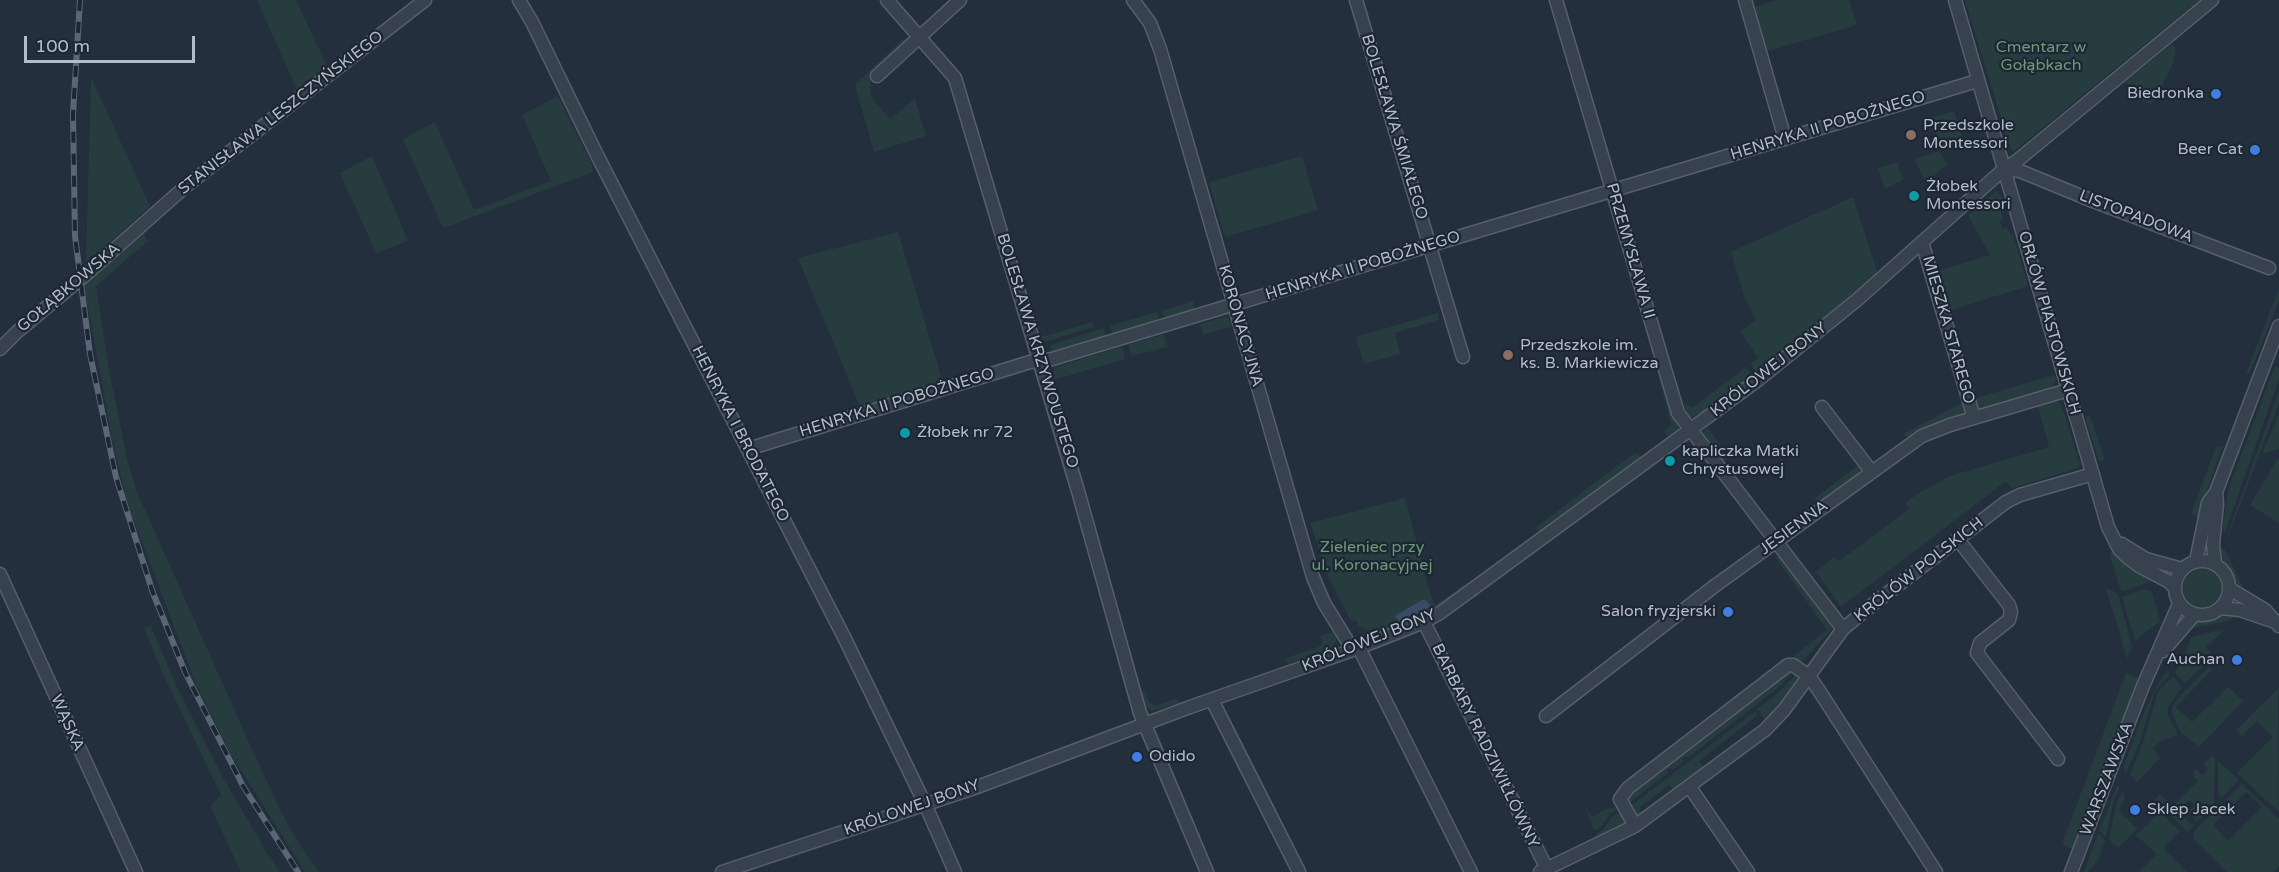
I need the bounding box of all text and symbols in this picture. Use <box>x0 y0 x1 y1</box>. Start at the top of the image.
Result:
scale bar <box>27 24 198 62</box>
street label: STANISŁAWA LESZCZYŃSKIEGO <box>175 27 387 199</box>
street label: BOLESŁAWA ŚMIAŁEGO <box>1357 32 1431 222</box>
text: 100 m <box>35 35 90 57</box>
park label: Cmentarz w Gołąbkach <box>1996 38 2086 76</box>
place label: Biedronka <box>2127 84 2204 104</box>
street label: HENRYKA II POBOŻNEGO <box>1728 87 1928 165</box>
marker: Biedronka <box>2209 87 2223 101</box>
place label: Przedszkole Montessori <box>1923 116 2014 154</box>
marker: Przedszkole Montessori <box>1904 128 1918 142</box>
place label: Beer Cat <box>2178 140 2243 160</box>
marker: Beer Cat <box>2248 143 2262 157</box>
place label: Żłobek Montessori <box>1926 177 2011 215</box>
street label: PRZEMYSŁAWA II <box>1601 181 1659 321</box>
street label: LISTOPADOWA <box>2076 186 2196 248</box>
marker: Żłobek Montessori <box>1907 189 1921 203</box>
street label: HENRYKA II POBOŻNEGO <box>1263 227 1463 305</box>
street label: ORŁÓW PIASTOWSKICH <box>2014 229 2084 417</box>
street label: BOLESŁAWA KRZYWOUSTEGO <box>992 231 1082 471</box>
street label: GOŁĄBKOWSKA <box>14 239 124 337</box>
street label: MIESZKA STAREGO <box>1918 254 1978 406</box>
street label: KORONACYJNA <box>1213 263 1267 389</box>
street label: KRÓLOWEJ BONY <box>1707 319 1831 421</box>
place label: Przedszkole im. ks. B. Markiewicza <box>1520 336 1658 374</box>
street label: HENRYKA I BRODATEGO <box>687 343 793 525</box>
marker: Przedszkole im. ks. B. Markiewicza <box>1501 348 1515 362</box>
street label: HENRYKA II POBOŻNEGO <box>797 364 997 442</box>
place label: Żłobek nr 72 <box>917 423 1013 443</box>
marker: Żłobek nr 72 <box>898 426 912 440</box>
place label: kapliczka Matki Chrystusowej <box>1682 442 1799 480</box>
marker: kapliczka Matki Chrystusowej <box>1663 454 1677 468</box>
street label: JESIENNA <box>1756 497 1832 559</box>
street label: KRÓLÓW POLSKICH <box>1850 514 1988 626</box>
park label: Zieleniec przy ul. Koronacyjnej <box>1312 538 1432 576</box>
place label: Salon fryzjerski <box>1601 602 1716 622</box>
street label: KRÓLOWEJ BONY <box>1299 605 1439 677</box>
marker: Salon fryzjerski <box>1721 605 1735 619</box>
street label: BARBARY RADZIWIŁŁÓWNY <box>1427 641 1543 851</box>
place label: Auchan <box>2167 650 2225 670</box>
marker: Auchan <box>2230 653 2244 667</box>
street label: WĄSKA <box>46 692 88 754</box>
street label: WARSZAWSKA <box>2077 720 2137 838</box>
place label: Odido <box>1149 747 1196 767</box>
marker: Odido <box>1130 750 1144 764</box>
street label: KRÓLOWEJ BONY <box>842 776 982 840</box>
place label: Sklep Jacek <box>2147 800 2235 820</box>
marker: Sklep Jacek <box>2128 803 2142 817</box>

